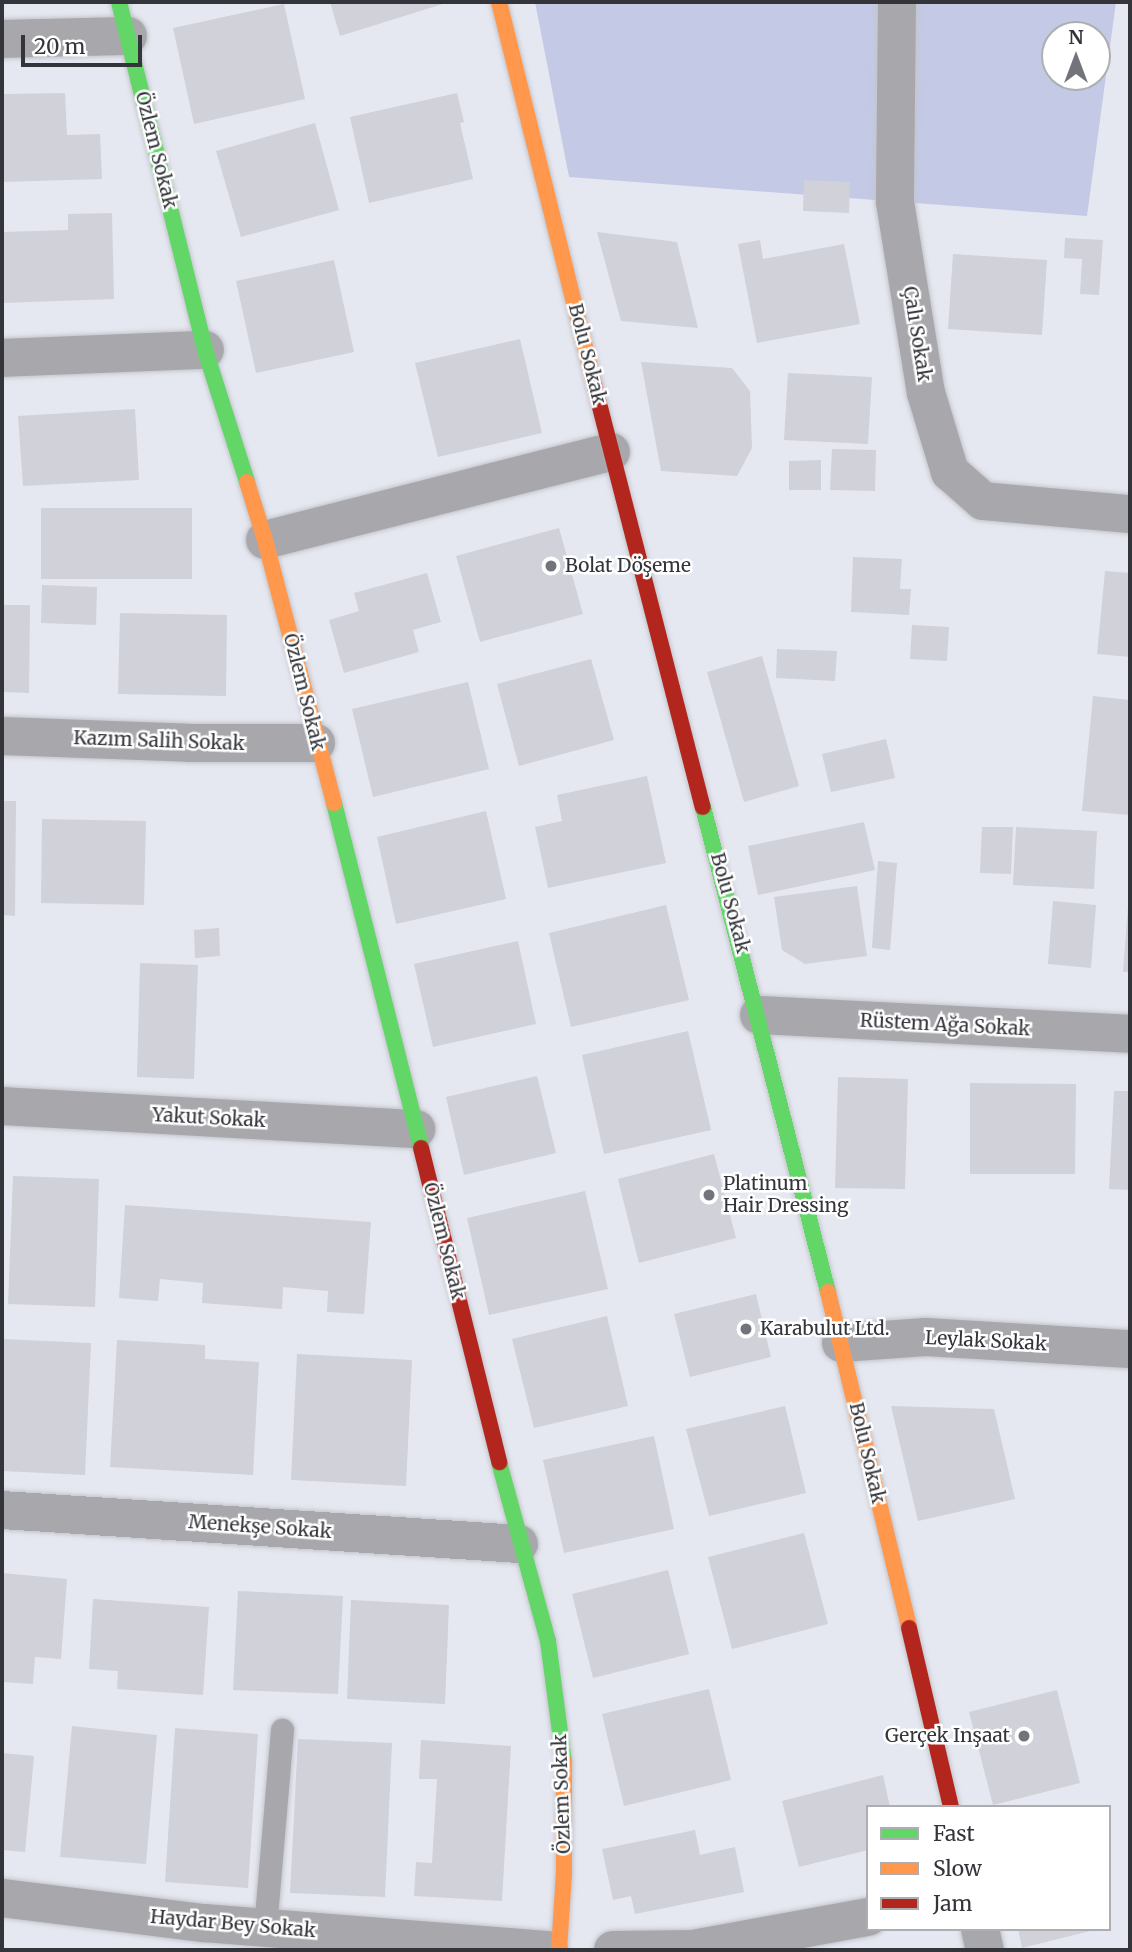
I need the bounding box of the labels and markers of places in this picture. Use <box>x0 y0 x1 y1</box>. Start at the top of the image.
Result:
place label: Bolat Döşeme <box>565 555 691 577</box>
marker: Bolat Döşeme <box>543 558 559 574</box>
place label: Platinum Hair Dressing <box>723 1173 848 1217</box>
marker: Platinum Hair Dressing <box>701 1187 717 1203</box>
place label: Karabulut Ltd. <box>760 1318 890 1340</box>
marker: Karabulut Ltd. <box>738 1321 754 1337</box>
place label: Gerçek Inşaat <box>885 1725 1010 1747</box>
marker: Gerçek Inşaat <box>1016 1728 1032 1744</box>

